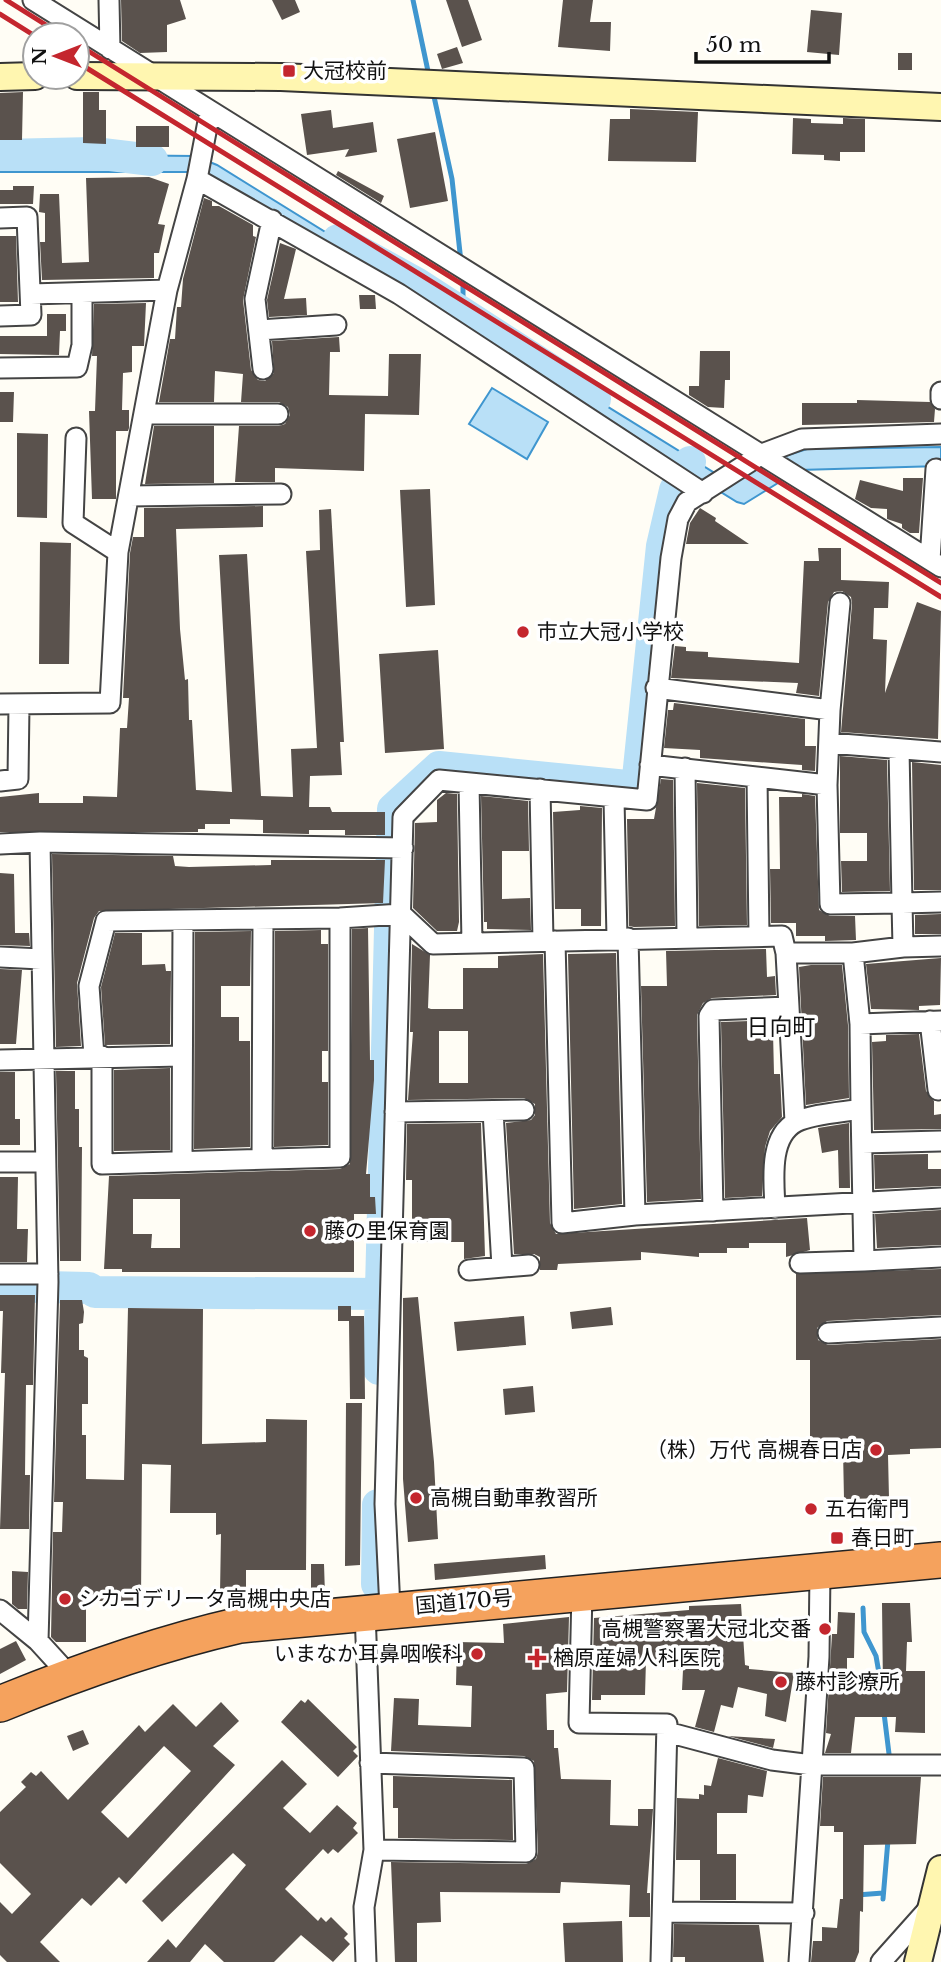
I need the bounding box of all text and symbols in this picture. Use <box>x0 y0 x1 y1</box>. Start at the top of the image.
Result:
north arrow <box>21 21 91 91</box>
scale bar <box>696 21 829 65</box>
text: 50 m <box>706 32 762 58</box>
text: N <box>28 47 51 65</box>
place label: 大冠校前 <box>303 58 387 84</box>
marker: 大冠校前 <box>281 63 297 79</box>
place label: 市立大冠小学校 <box>537 619 684 645</box>
marker: 市立大冠小学校 <box>515 624 531 640</box>
district label: 日向町 <box>747 1013 816 1041</box>
place label: 藤の里保育園 <box>324 1218 450 1244</box>
marker: 藤の里保育園 <box>302 1223 318 1239</box>
place label: （株）万代 高槻春日店 <box>646 1437 862 1463</box>
marker: （株）万代 高槻春日店 <box>868 1442 884 1458</box>
place label: 高槻自動車教習所 <box>430 1485 598 1511</box>
marker: 高槻自動車教習所 <box>408 1490 424 1506</box>
place label: 五右衛門 <box>825 1496 909 1522</box>
marker: 五右衛門 <box>803 1501 819 1517</box>
place label: 春日町 <box>851 1525 914 1551</box>
marker: 春日町 <box>829 1530 845 1546</box>
street label: 国道170号 <box>414 1585 514 1619</box>
place label: シカゴデリータ高槻中央店 <box>79 1586 331 1612</box>
marker: シカゴデリータ高槻中央店 <box>57 1591 73 1607</box>
place label: 高槻警察署大冠北交番 <box>601 1616 811 1642</box>
marker: 高槻警察署大冠北交番 <box>817 1621 833 1637</box>
place label: いまなか耳鼻咽喉科 <box>274 1641 463 1667</box>
place label: 楢原産婦人科医院 <box>553 1645 721 1671</box>
marker: いまなか耳鼻咽喉科 <box>469 1646 485 1662</box>
marker: 楢原産婦人科医院 <box>527 1648 547 1668</box>
place label: 藤村診療所 <box>795 1669 900 1695</box>
marker: 藤村診療所 <box>773 1674 789 1690</box>

